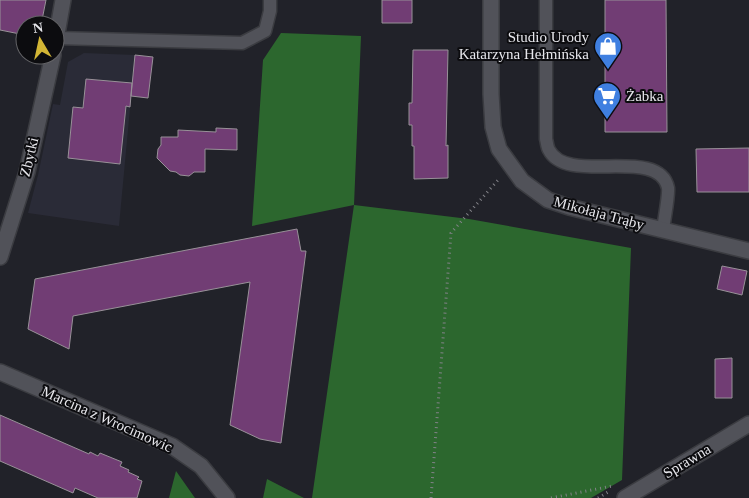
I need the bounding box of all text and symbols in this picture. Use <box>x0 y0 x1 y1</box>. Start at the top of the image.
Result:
north arrow <box>15 15 65 65</box>
text: N <box>32 19 44 36</box>
place label: Studio Urody Katarzyna Hełmińska <box>459 29 589 62</box>
shop icon: Studio Urody Katarzyna Hełmińska <box>593 31 623 70</box>
supermarket icon: Żabka <box>592 81 622 120</box>
place label: Żabka <box>626 88 664 104</box>
street label: Zbytki <box>17 136 41 178</box>
street label: Mikołaja Trąby <box>552 193 646 233</box>
street label: Marcina z Wrocimowic <box>39 383 175 455</box>
street label: Sprawna <box>660 440 714 481</box>

